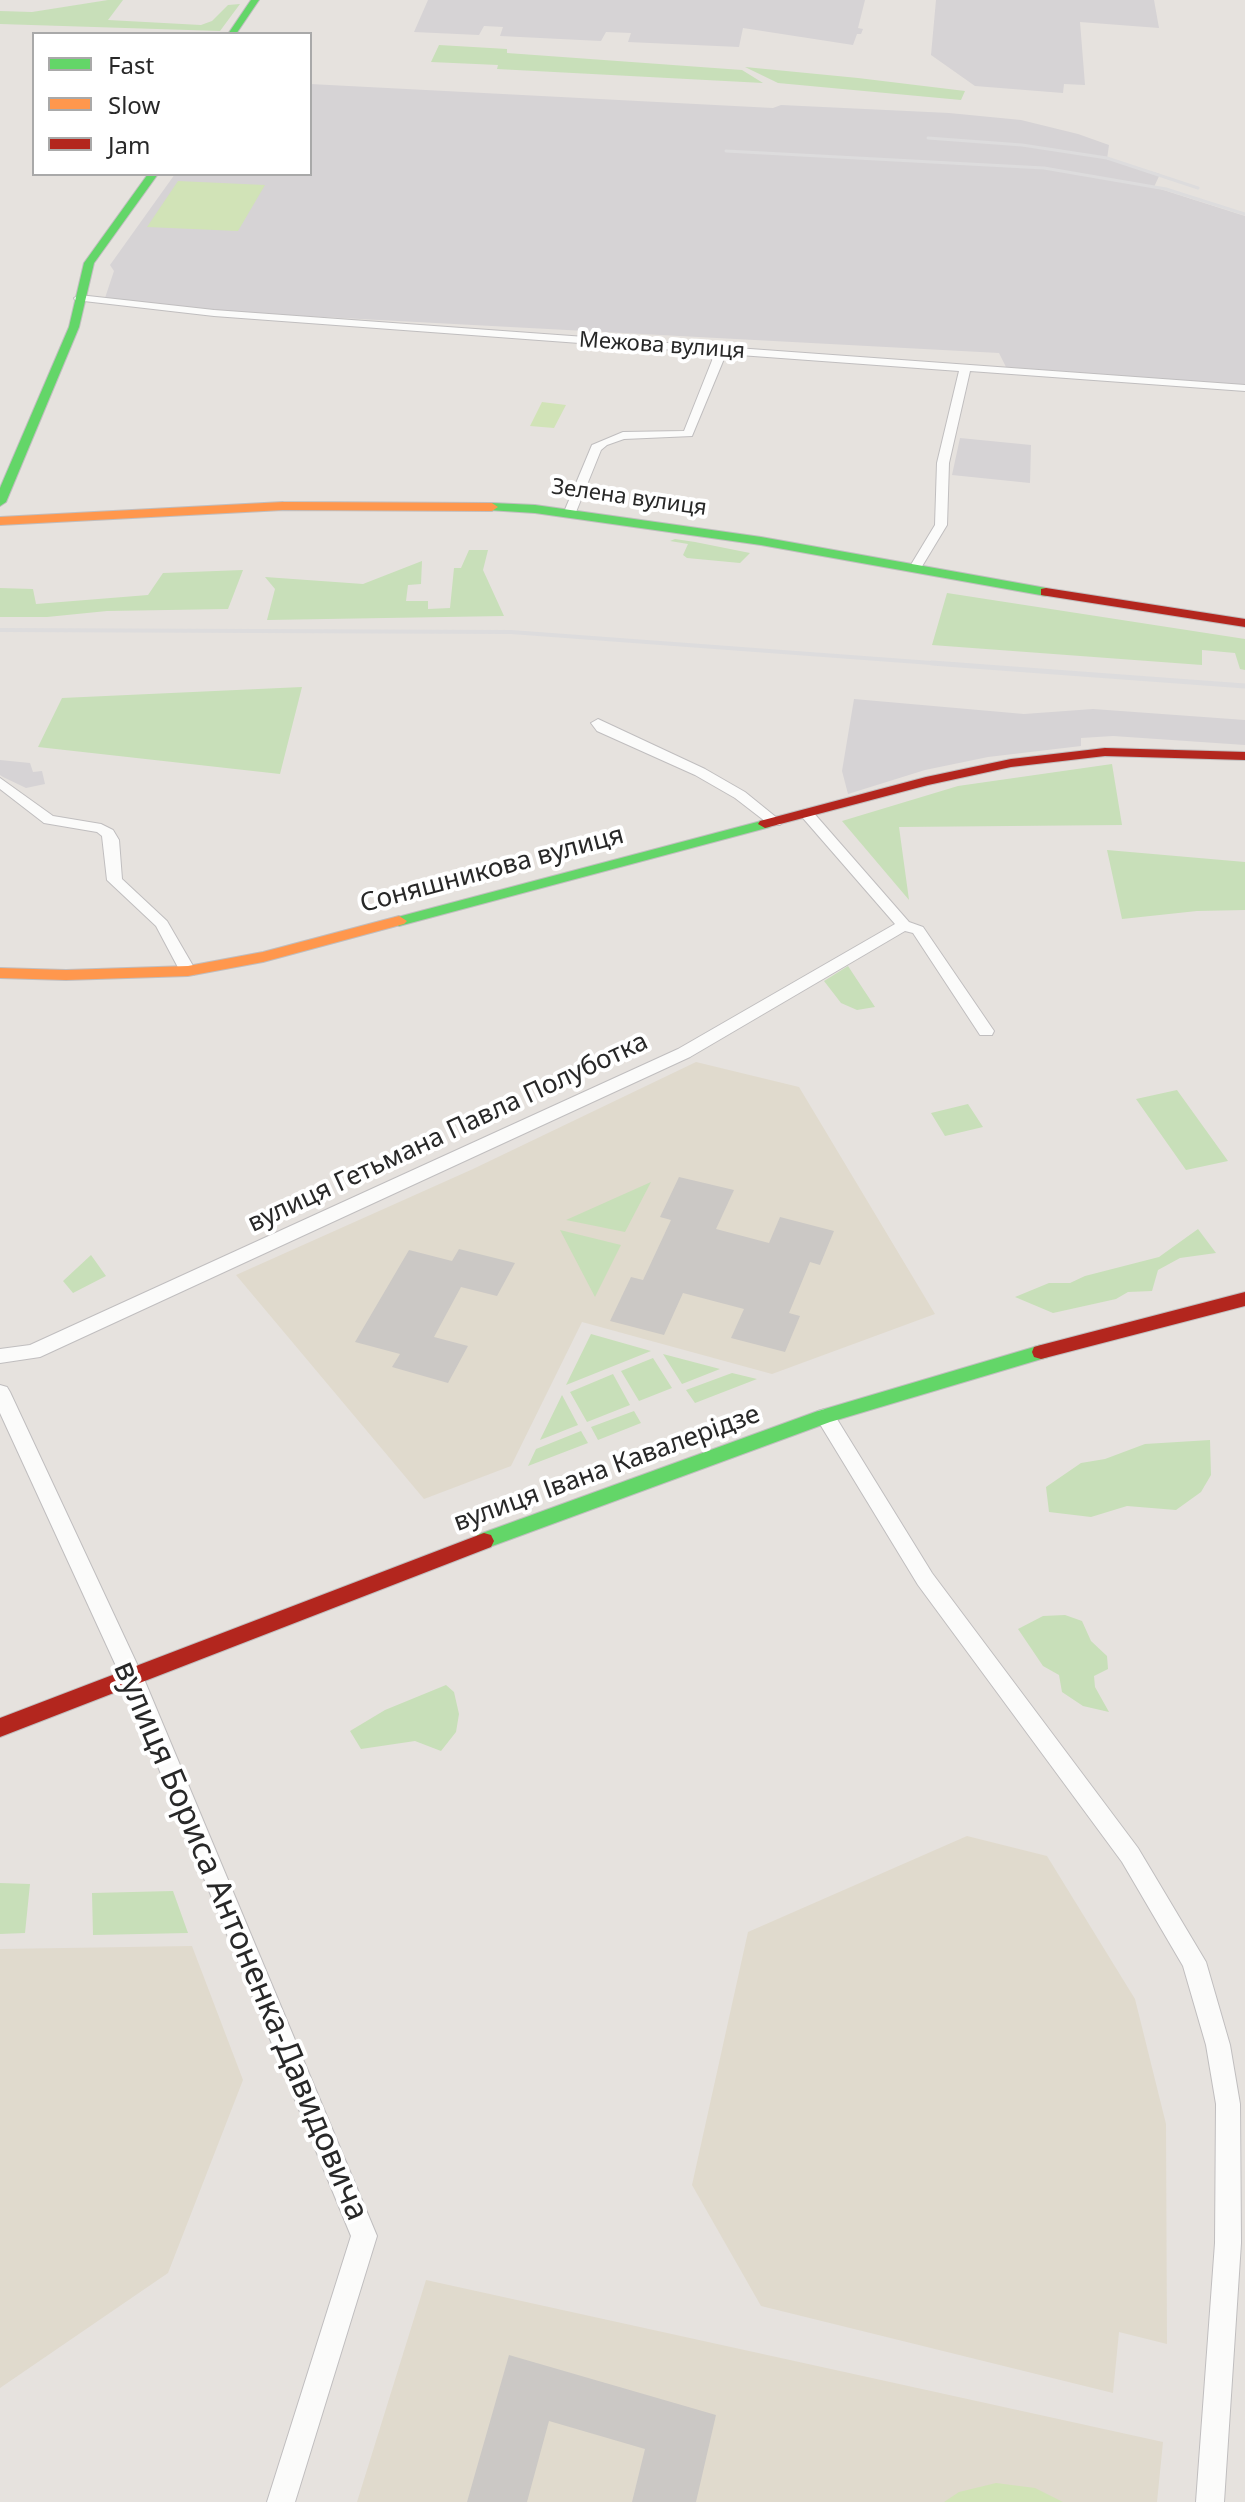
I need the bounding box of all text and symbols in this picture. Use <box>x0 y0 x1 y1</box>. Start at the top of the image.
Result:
legend <box>32 32 312 176</box>
text: Fast <box>108 48 154 81</box>
text: Slow <box>108 88 160 121</box>
text: Jam <box>108 128 150 161</box>
street label: Межова вулиця <box>578 327 746 365</box>
street label: Зелена вулиця <box>550 474 708 522</box>
street label: Соняшникова вулиця <box>357 820 627 920</box>
street label: вулиця Гетьмана Павла Полуботка <box>243 1026 653 1240</box>
street label: вулиця Івана Кавалерідзе <box>450 1399 764 1539</box>
street label: вулиця Бориса Антоненка-Давидовича <box>104 1655 376 2227</box>

